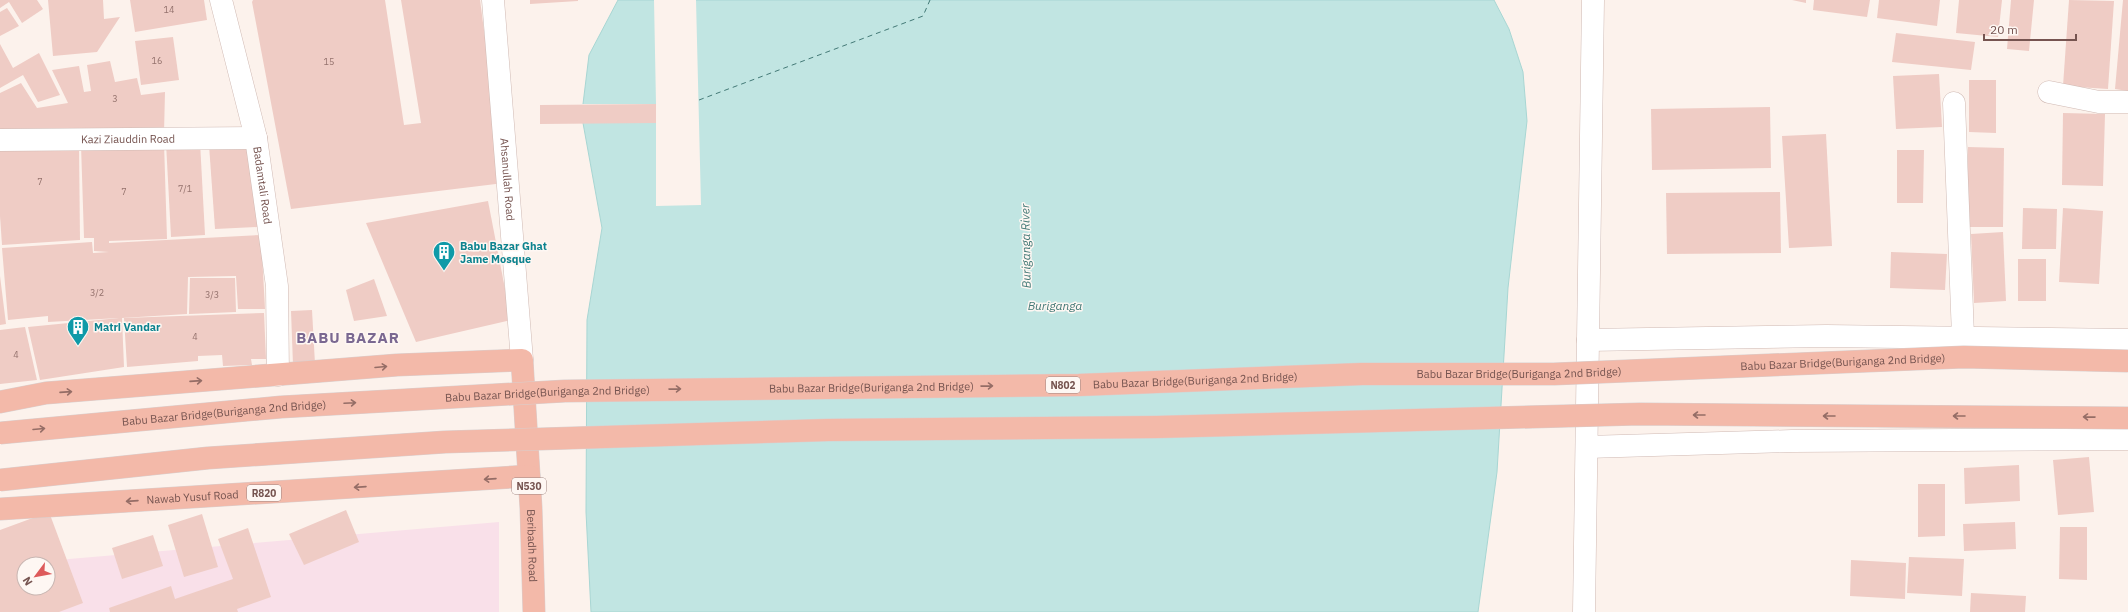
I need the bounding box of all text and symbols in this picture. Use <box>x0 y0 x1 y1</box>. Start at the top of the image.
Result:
house number: 14 <box>164 4 174 15</box>
scale bar <box>1984 16 2076 42</box>
text: 20 m <box>1990 22 2018 37</box>
house number: 16 <box>152 55 162 66</box>
house number: 15 <box>324 56 334 67</box>
house number: 3 <box>112 93 118 104</box>
street label: Kazi Ziauddin Road <box>81 132 175 146</box>
street label: Ahsanullah Road <box>497 137 518 221</box>
street label: Badamtali Road <box>250 145 275 225</box>
house number: 7 <box>37 176 43 187</box>
house number: 7/1 <box>178 183 192 194</box>
house number: 7 <box>121 186 127 197</box>
water label: Buriganga River <box>1017 203 1034 288</box>
building icon: Babu Bazar Ghat Jame Mosque <box>431 239 457 272</box>
place label: Babu Bazar Ghat Jame Mosque <box>460 239 547 266</box>
house number: 3/2 <box>90 287 104 298</box>
house number: 3/3 <box>205 289 219 300</box>
water label: Buriganga <box>1028 298 1082 313</box>
building icon: Matri Vandar <box>65 314 91 347</box>
place label: Matri Vandar <box>94 320 161 334</box>
district label: BABU BAZAR <box>296 328 400 347</box>
house number: 4 <box>192 331 198 342</box>
house number: 4 <box>13 349 19 360</box>
street label: Babu Bazar Bridge(Buriganga 2nd Bridge) <box>1740 351 1946 373</box>
one-way arrow <box>374 363 387 370</box>
street label: Babu Bazar Bridge(Buriganga 2nd Bridge) <box>1417 364 1622 381</box>
street label: Babu Bazar Bridge(Buriganga 2nd Bridge) <box>1093 370 1298 391</box>
road number: N802 <box>1046 377 1080 393</box>
one-way arrow <box>189 378 202 385</box>
street label: Babu Bazar Bridge(Buriganga 2nd Bridge) <box>769 379 974 396</box>
one-way arrow <box>980 382 993 390</box>
street label: Babu Bazar Bridge(Buriganga 2nd Bridge) <box>445 383 650 405</box>
one-way arrow <box>668 385 681 393</box>
one-way arrow <box>59 388 72 395</box>
street label: Babu Bazar Bridge(Buriganga 2nd Bridge) <box>121 397 327 429</box>
one-way arrow <box>343 400 356 407</box>
one-way arrow <box>1693 411 1706 419</box>
one-way arrow <box>1823 412 1836 420</box>
one-way arrow <box>1953 412 1966 420</box>
one-way arrow <box>2083 414 2096 421</box>
one-way arrow <box>32 426 45 433</box>
one-way arrow <box>484 475 497 482</box>
road number: N530 <box>512 478 546 494</box>
one-way arrow <box>354 483 367 490</box>
road number: R820 <box>247 485 281 501</box>
street label: Nawab Yusuf Road <box>146 487 239 507</box>
one-way arrow <box>126 497 139 504</box>
street label: Beribadh Road <box>524 509 540 582</box>
north arrow <box>16 556 56 596</box>
text: N <box>19 574 36 588</box>

